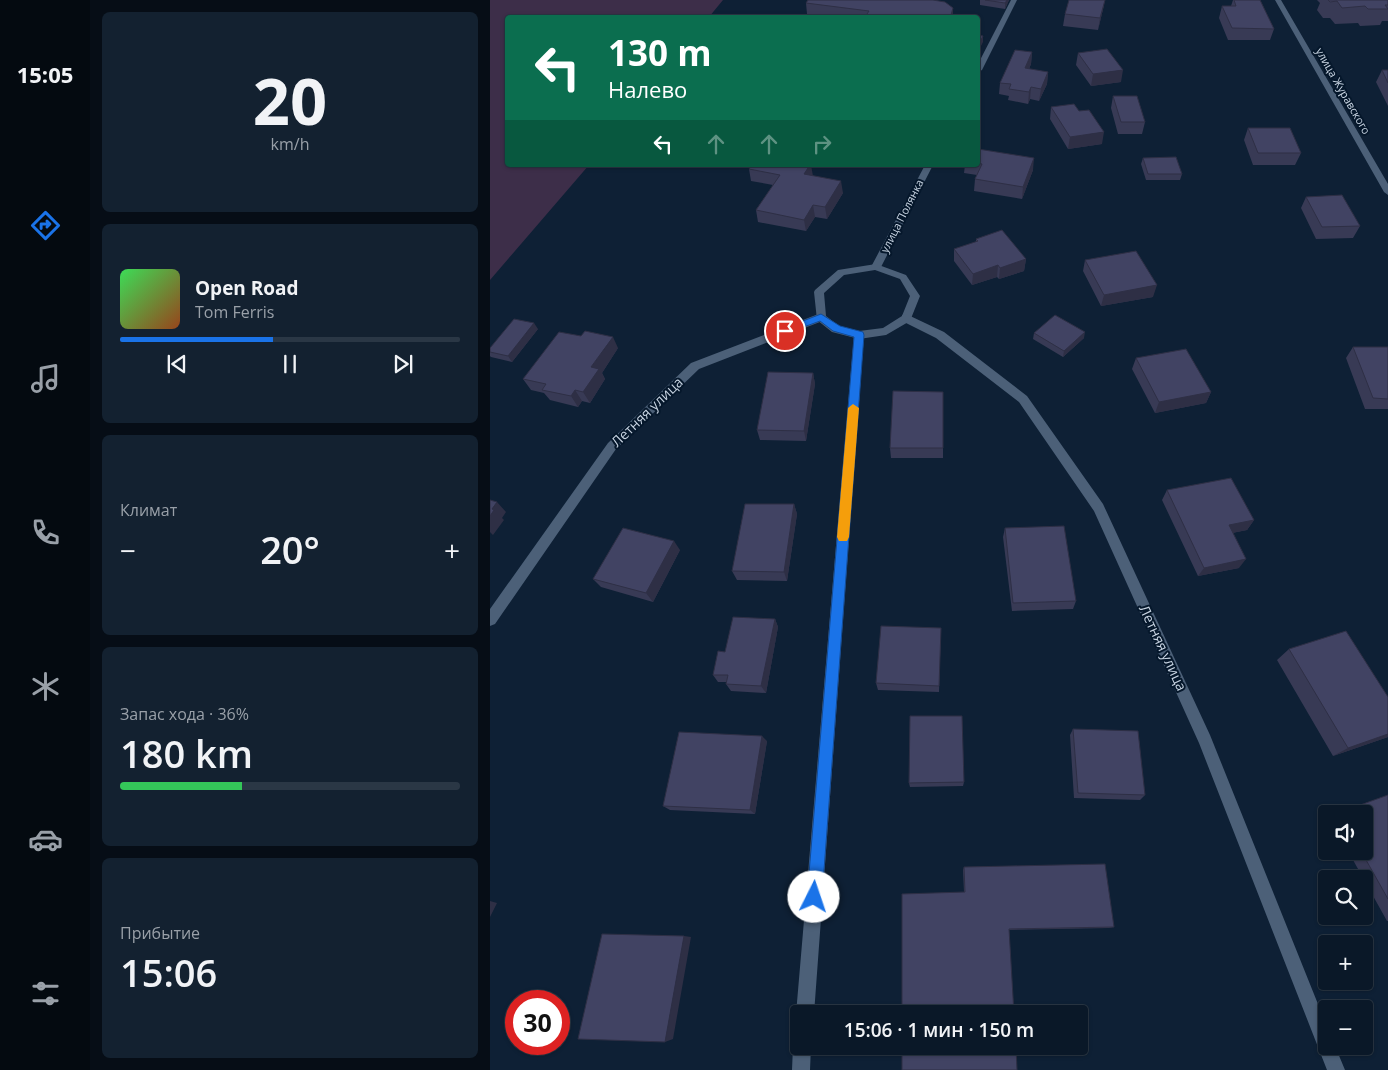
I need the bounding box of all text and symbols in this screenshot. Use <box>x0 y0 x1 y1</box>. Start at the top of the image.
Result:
text: 130 m <box>608 29 712 76</box>
icon: left <box>525 35 590 100</box>
street label: улица Журавского <box>1313 45 1374 137</box>
text: 20 <box>253 56 327 144</box>
text: 15:05 <box>17 59 73 89</box>
text: Налево <box>608 74 687 104</box>
icon: left <box>649 130 677 158</box>
icon: ahead <box>702 130 730 158</box>
icon: ahead <box>755 130 783 158</box>
icon: right <box>808 130 836 158</box>
text: km/h <box>271 133 309 155</box>
street label: улица Полянка <box>877 177 926 255</box>
icon: directions <box>28 208 63 243</box>
text: Open Road <box>195 275 299 301</box>
text: Tom Ferris <box>195 301 274 323</box>
pin <box>764 310 806 352</box>
icon: arrive <box>771 317 799 345</box>
icon: previous <box>163 350 191 378</box>
icon: pause <box>276 350 304 378</box>
icon: next <box>389 350 417 378</box>
icon: music <box>28 361 63 396</box>
street label: Летняя улица <box>607 373 687 451</box>
text: Климат <box>120 499 177 521</box>
icon: phone <box>28 515 63 550</box>
text: 20° <box>260 523 320 575</box>
text: − <box>120 531 136 569</box>
text: + <box>444 531 460 569</box>
street label: Летняя улица <box>1135 602 1192 694</box>
icon: climate <box>28 669 63 704</box>
text: Запас хода · 36% <box>120 703 249 725</box>
text: 180 km <box>120 727 253 779</box>
map controls <box>1318 805 1373 1055</box>
button: sound <box>1318 805 1373 860</box>
icon: car <box>28 822 63 857</box>
position arrow <box>787 870 839 922</box>
button: search <box>1318 870 1373 925</box>
text: Прибытие <box>120 922 200 944</box>
button: + <box>1318 935 1373 990</box>
text: 15:06 <box>120 946 217 998</box>
icon: filters <box>28 976 63 1011</box>
speed limit sign: 30 <box>505 990 570 1055</box>
button: − <box>1318 1000 1373 1055</box>
text: 15:06 · 1 мин · 150 m <box>844 1017 1034 1043</box>

